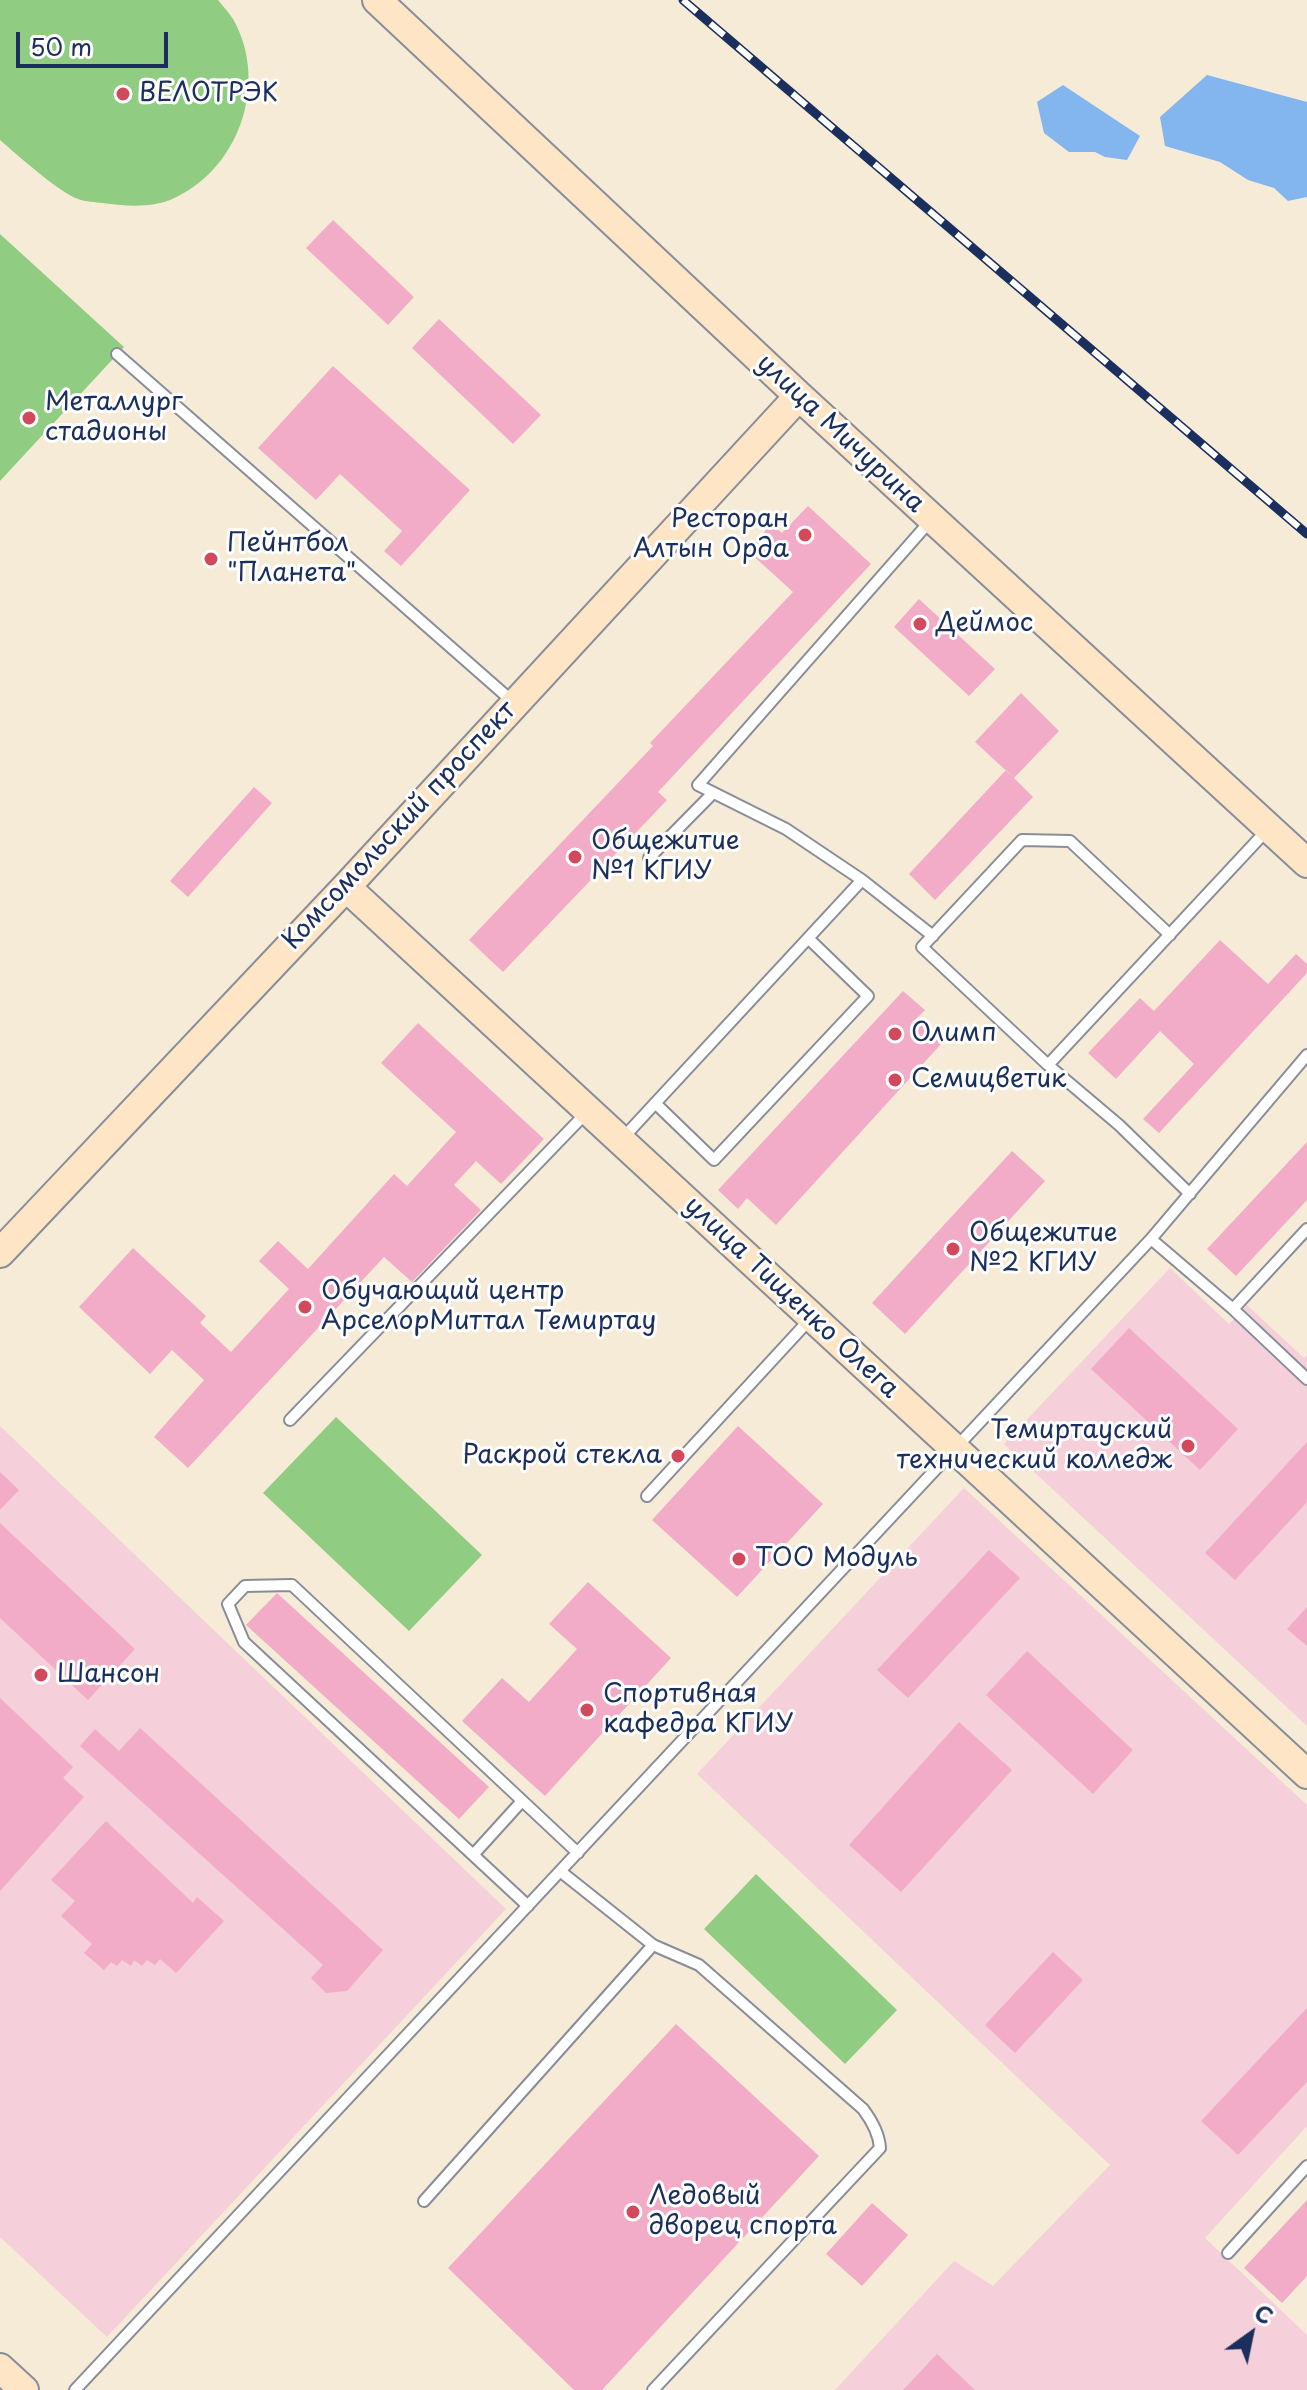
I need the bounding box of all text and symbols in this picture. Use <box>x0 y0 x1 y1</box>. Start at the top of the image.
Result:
scale bar <box>20 16 172 66</box>
text: 50 m <box>30 28 92 64</box>
place label: ВЕЛОТРЭК <box>139 78 278 110</box>
marker: ВЕЛОТРЭК <box>114 85 132 103</box>
street label: улица Мичурина <box>750 348 930 520</box>
place label: Металлург стадионы <box>45 387 182 448</box>
marker: Металлург стадионы <box>20 409 38 427</box>
place label: Ресторан Алтын Орда <box>633 504 789 566</box>
marker: Ресторан Алтын Орда <box>796 526 814 544</box>
place label: Пейнтбол "Планета" <box>227 528 356 590</box>
marker: Пейнтбол "Планета" <box>202 550 220 568</box>
place label: Деймос <box>936 608 1033 640</box>
marker: Деймос <box>911 615 929 633</box>
street label: Комсомольский проспект <box>277 695 523 957</box>
place label: Общежитие №1 КГИУ <box>591 826 740 888</box>
marker: Общежитие №1 КГИУ <box>566 848 584 866</box>
place label: Олимп <box>911 1018 996 1050</box>
marker: Олимп <box>886 1025 904 1043</box>
place label: Семицветик <box>911 1064 1067 1096</box>
marker: Семицветик <box>886 1071 904 1089</box>
street label: улица Тищенко Олега <box>677 1190 905 1406</box>
place label: Общежитие №2 КГИУ <box>969 1218 1118 1280</box>
marker: Общежитие №2 КГИУ <box>944 1240 962 1258</box>
place label: Обучающий центр АрселорМиттал Темиртау <box>321 1276 656 1338</box>
marker: Обучающий центр АрселорМиттал Темиртау <box>296 1298 314 1316</box>
place label: Темиртауский технический колледж <box>897 1415 1172 1476</box>
marker: Темиртауский технический колледж <box>1179 1437 1197 1455</box>
place label: Раскрой стекла <box>463 1440 662 1472</box>
marker: Раскрой стекла <box>669 1447 687 1465</box>
place label: ТОО Модуль <box>755 1543 918 1575</box>
marker: ТОО Модуль <box>730 1550 748 1568</box>
place label: Шансон <box>57 1659 160 1691</box>
marker: Шансон <box>32 1666 50 1684</box>
place label: Спортивная кафедра КГИУ <box>603 1679 793 1740</box>
marker: Спортивная кафедра КГИУ <box>578 1701 596 1719</box>
place label: Ледовый дворец спорта <box>649 2181 837 2242</box>
marker: Ледовый дворец спорта <box>624 2203 642 2221</box>
north arrow <box>1211 2294 1291 2374</box>
text: С <box>1248 2295 1280 2332</box>

